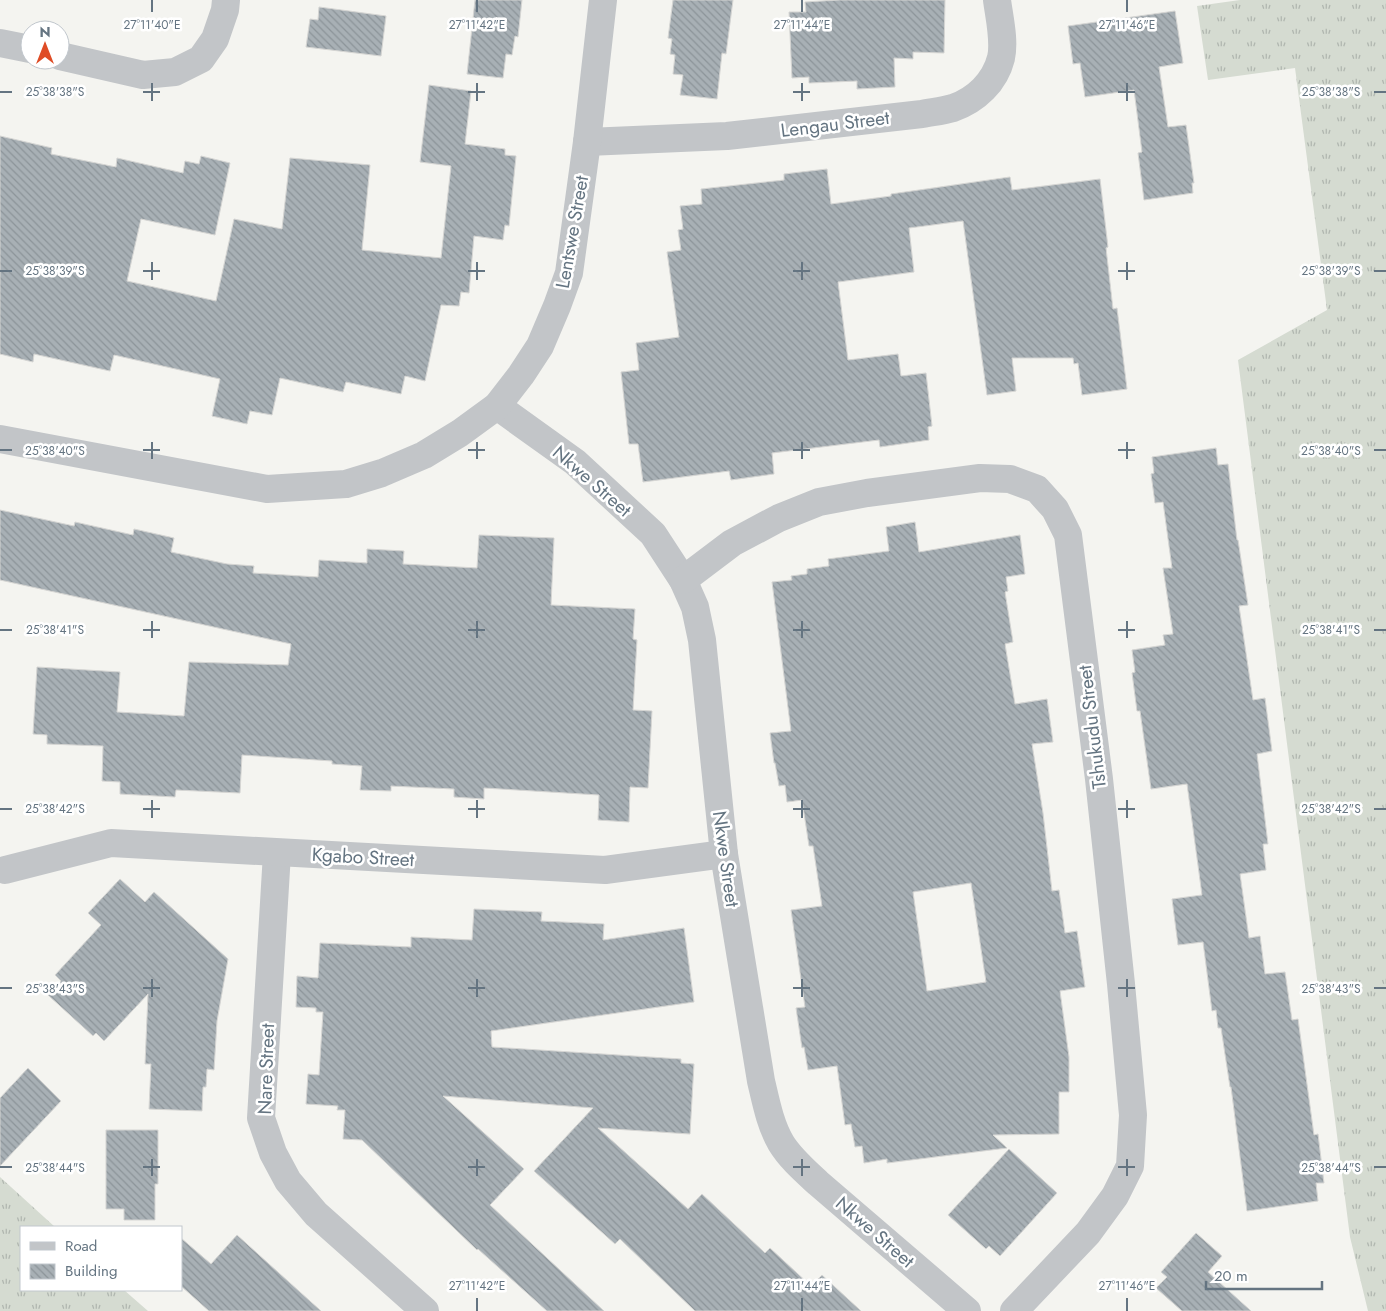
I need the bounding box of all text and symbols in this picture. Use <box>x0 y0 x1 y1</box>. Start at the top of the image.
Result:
text: 27°11'40"E <box>123 16 181 34</box>
text: 27°11'42"E <box>449 16 505 34</box>
text: 27°11'44"E <box>774 16 830 34</box>
text: 27°11'46"E <box>1099 16 1155 34</box>
north arrow <box>20 20 70 70</box>
text: N <box>39 22 51 42</box>
text: 25°38'38"S <box>26 83 85 101</box>
text: 25°38'38"S <box>1302 83 1361 101</box>
street label: Lengau Street <box>779 104 891 144</box>
street label: Lentswe Street <box>549 173 595 290</box>
text: 25°38'39"S <box>25 262 85 280</box>
text: 25°38'39"S <box>1301 262 1361 280</box>
street label: Nkwe Street <box>547 439 638 523</box>
text: 25°38'40"S <box>25 442 85 460</box>
text: 25°38'40"S <box>1301 442 1361 460</box>
text: 25°38'41"S <box>26 621 84 639</box>
text: 25°38'41"S <box>1302 621 1360 639</box>
street label: Tshukudu Street <box>1071 663 1113 790</box>
text: 25°38'42"S <box>25 800 85 818</box>
text: 25°38'42"S <box>1301 800 1361 818</box>
street label: Nkwe Street <box>706 809 746 909</box>
street label: Kgabo Street <box>311 841 415 873</box>
text: 25°38'43"S <box>25 980 85 998</box>
text: 25°38'43"S <box>1301 980 1361 998</box>
street label: Nare Street <box>251 1023 281 1115</box>
text: 25°38'44"S <box>25 1159 85 1177</box>
text: 25°38'44"S <box>1301 1159 1361 1177</box>
street label: Nkwe Street <box>830 1190 921 1274</box>
legend <box>20 1226 182 1291</box>
text: Road <box>65 1235 97 1257</box>
scale bar <box>1206 1258 1322 1290</box>
text: Building <box>65 1260 117 1282</box>
text: 20 m <box>1214 1265 1248 1287</box>
text: 27°11'42"E <box>449 1277 505 1295</box>
text: 27°11'44"E <box>774 1277 830 1295</box>
text: 27°11'46"E <box>1099 1277 1155 1295</box>

